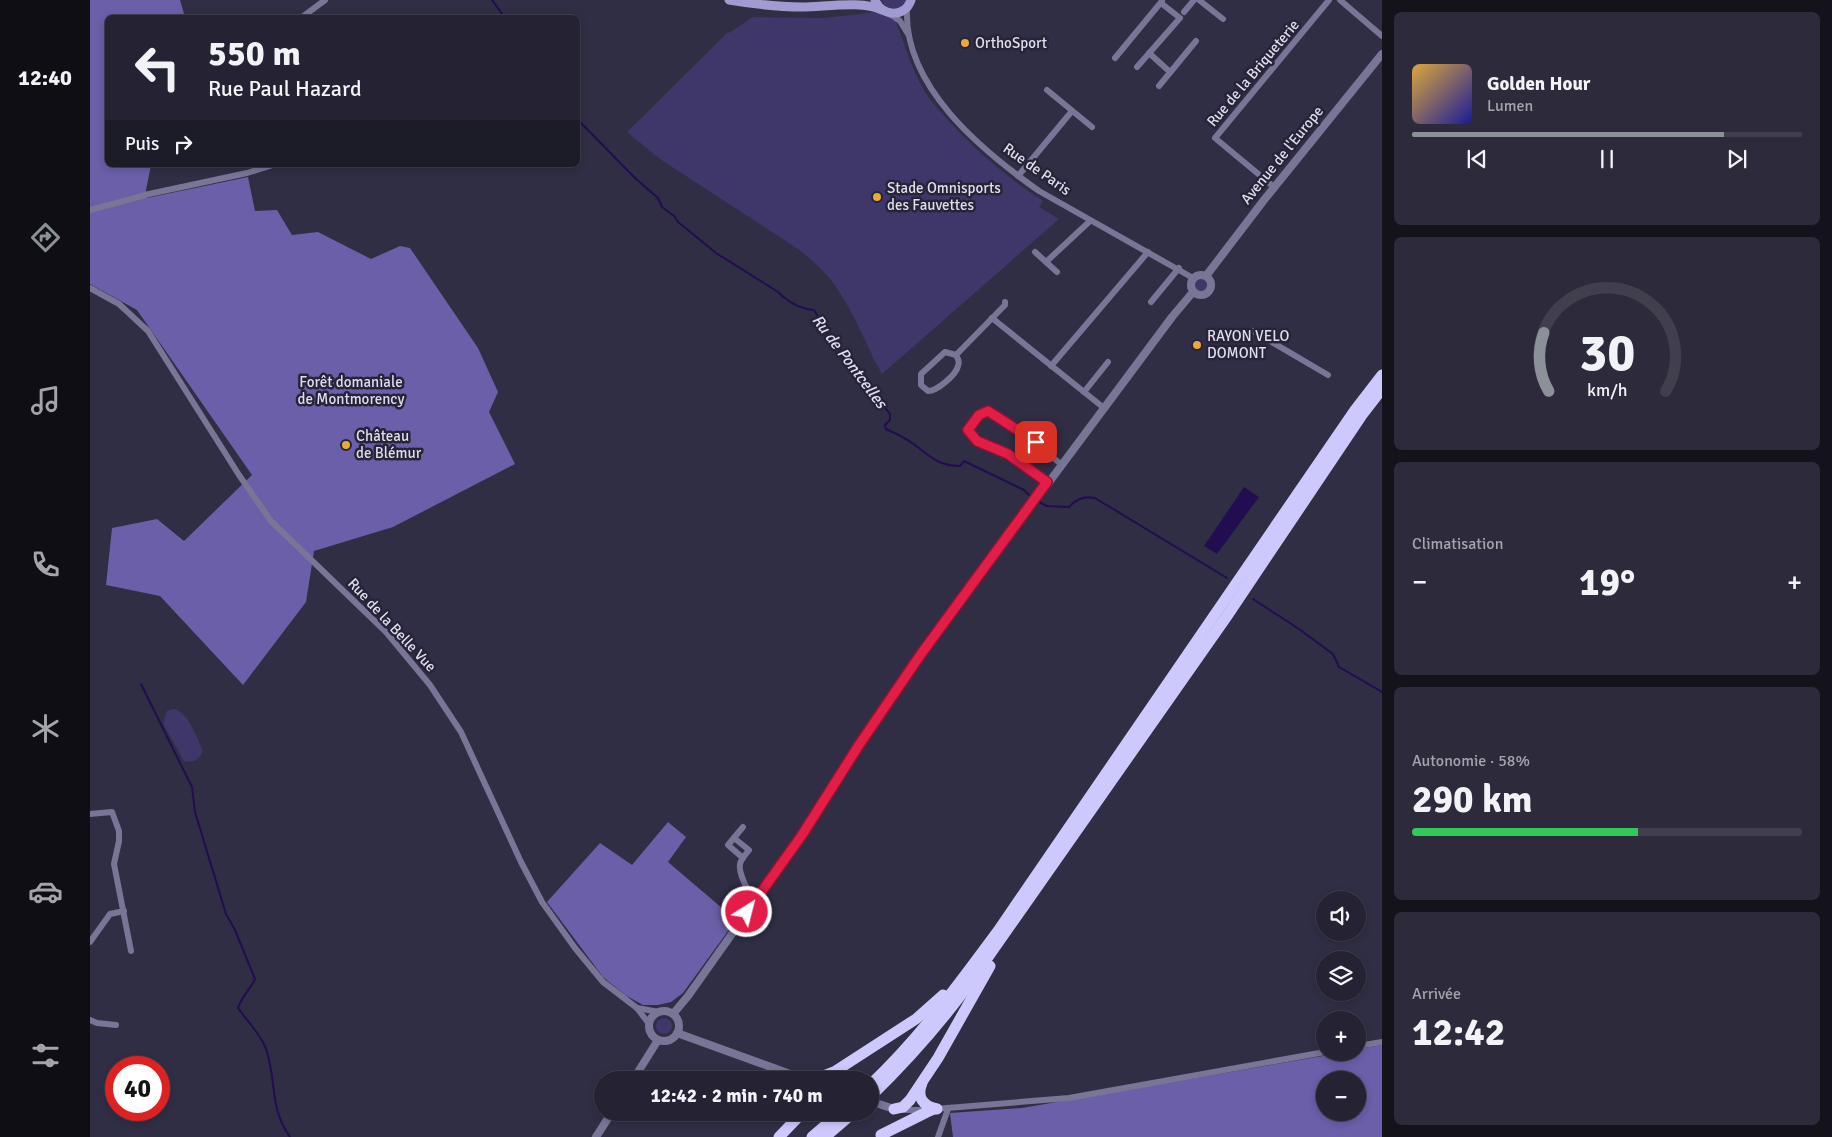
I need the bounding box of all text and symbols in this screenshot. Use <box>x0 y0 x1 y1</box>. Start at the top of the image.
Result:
street label: Rue de la Briqueterie <box>1203 16 1303 130</box>
text: 550 m <box>208 32 301 75</box>
place label: OrthoSport <box>975 34 1047 52</box>
icon: left <box>125 35 190 100</box>
marker: OrthoSport <box>959 37 971 49</box>
text: 12:40 <box>18 64 72 91</box>
text: Golden Hour <box>1487 72 1590 96</box>
text: Rue Paul Hazard <box>208 75 362 102</box>
text: Lumen <box>1487 96 1533 116</box>
street label: Avenue de l'Europe <box>1237 102 1327 208</box>
icon: right <box>169 130 197 158</box>
text: Puis <box>125 132 159 156</box>
street label: Rue de Paris <box>1000 139 1075 199</box>
icon: previous <box>1463 145 1491 173</box>
icon: pause <box>1593 145 1621 173</box>
icon: next <box>1723 145 1751 173</box>
place label: Stade Omnisports des Fauvettes <box>887 179 1001 214</box>
marker: Stade Omnisports des Fauvettes <box>871 191 883 203</box>
icon: directions <box>28 220 63 255</box>
water label: Ru de Pontcelles <box>807 311 892 414</box>
text: 30 <box>1579 321 1635 385</box>
place label: RAYON VELO DOMONT <box>1207 327 1290 362</box>
marker: RAYON VELO DOMONT <box>1191 339 1203 351</box>
park label: Forêt domaniale de Montmorency <box>298 373 404 408</box>
text: km/h <box>1587 379 1627 401</box>
icon: music <box>28 383 63 418</box>
pin <box>1015 421 1057 463</box>
place label: Château de Blémur <box>356 427 422 462</box>
icon: arrive <box>1022 428 1050 456</box>
marker: Château de Blémur <box>340 439 352 451</box>
text: Climatisation <box>1412 534 1503 554</box>
icon: phone <box>28 547 63 582</box>
text: 19° <box>1579 559 1635 606</box>
text: − <box>1412 565 1427 599</box>
text: + <box>1787 565 1802 599</box>
street label: Rue de la Belle Vue <box>344 574 440 676</box>
icon: climate <box>28 711 63 746</box>
text: Autonomie · 58% <box>1412 751 1530 771</box>
text: 290 km <box>1412 776 1533 823</box>
icon: car <box>28 874 63 909</box>
position arrow <box>720 885 772 937</box>
map controls <box>1316 891 1366 1121</box>
button: sound <box>1316 891 1366 941</box>
button: layers <box>1316 951 1366 1001</box>
text: Arrivée <box>1412 984 1461 1004</box>
text: 12:42 <box>1412 1009 1505 1056</box>
button: + <box>1316 1011 1366 1061</box>
icon: filters <box>28 1038 63 1073</box>
speed limit sign: 40 <box>105 1056 170 1121</box>
button: − <box>1316 1071 1366 1121</box>
text: 12:42 · 2 min · 740 m <box>650 1084 823 1108</box>

